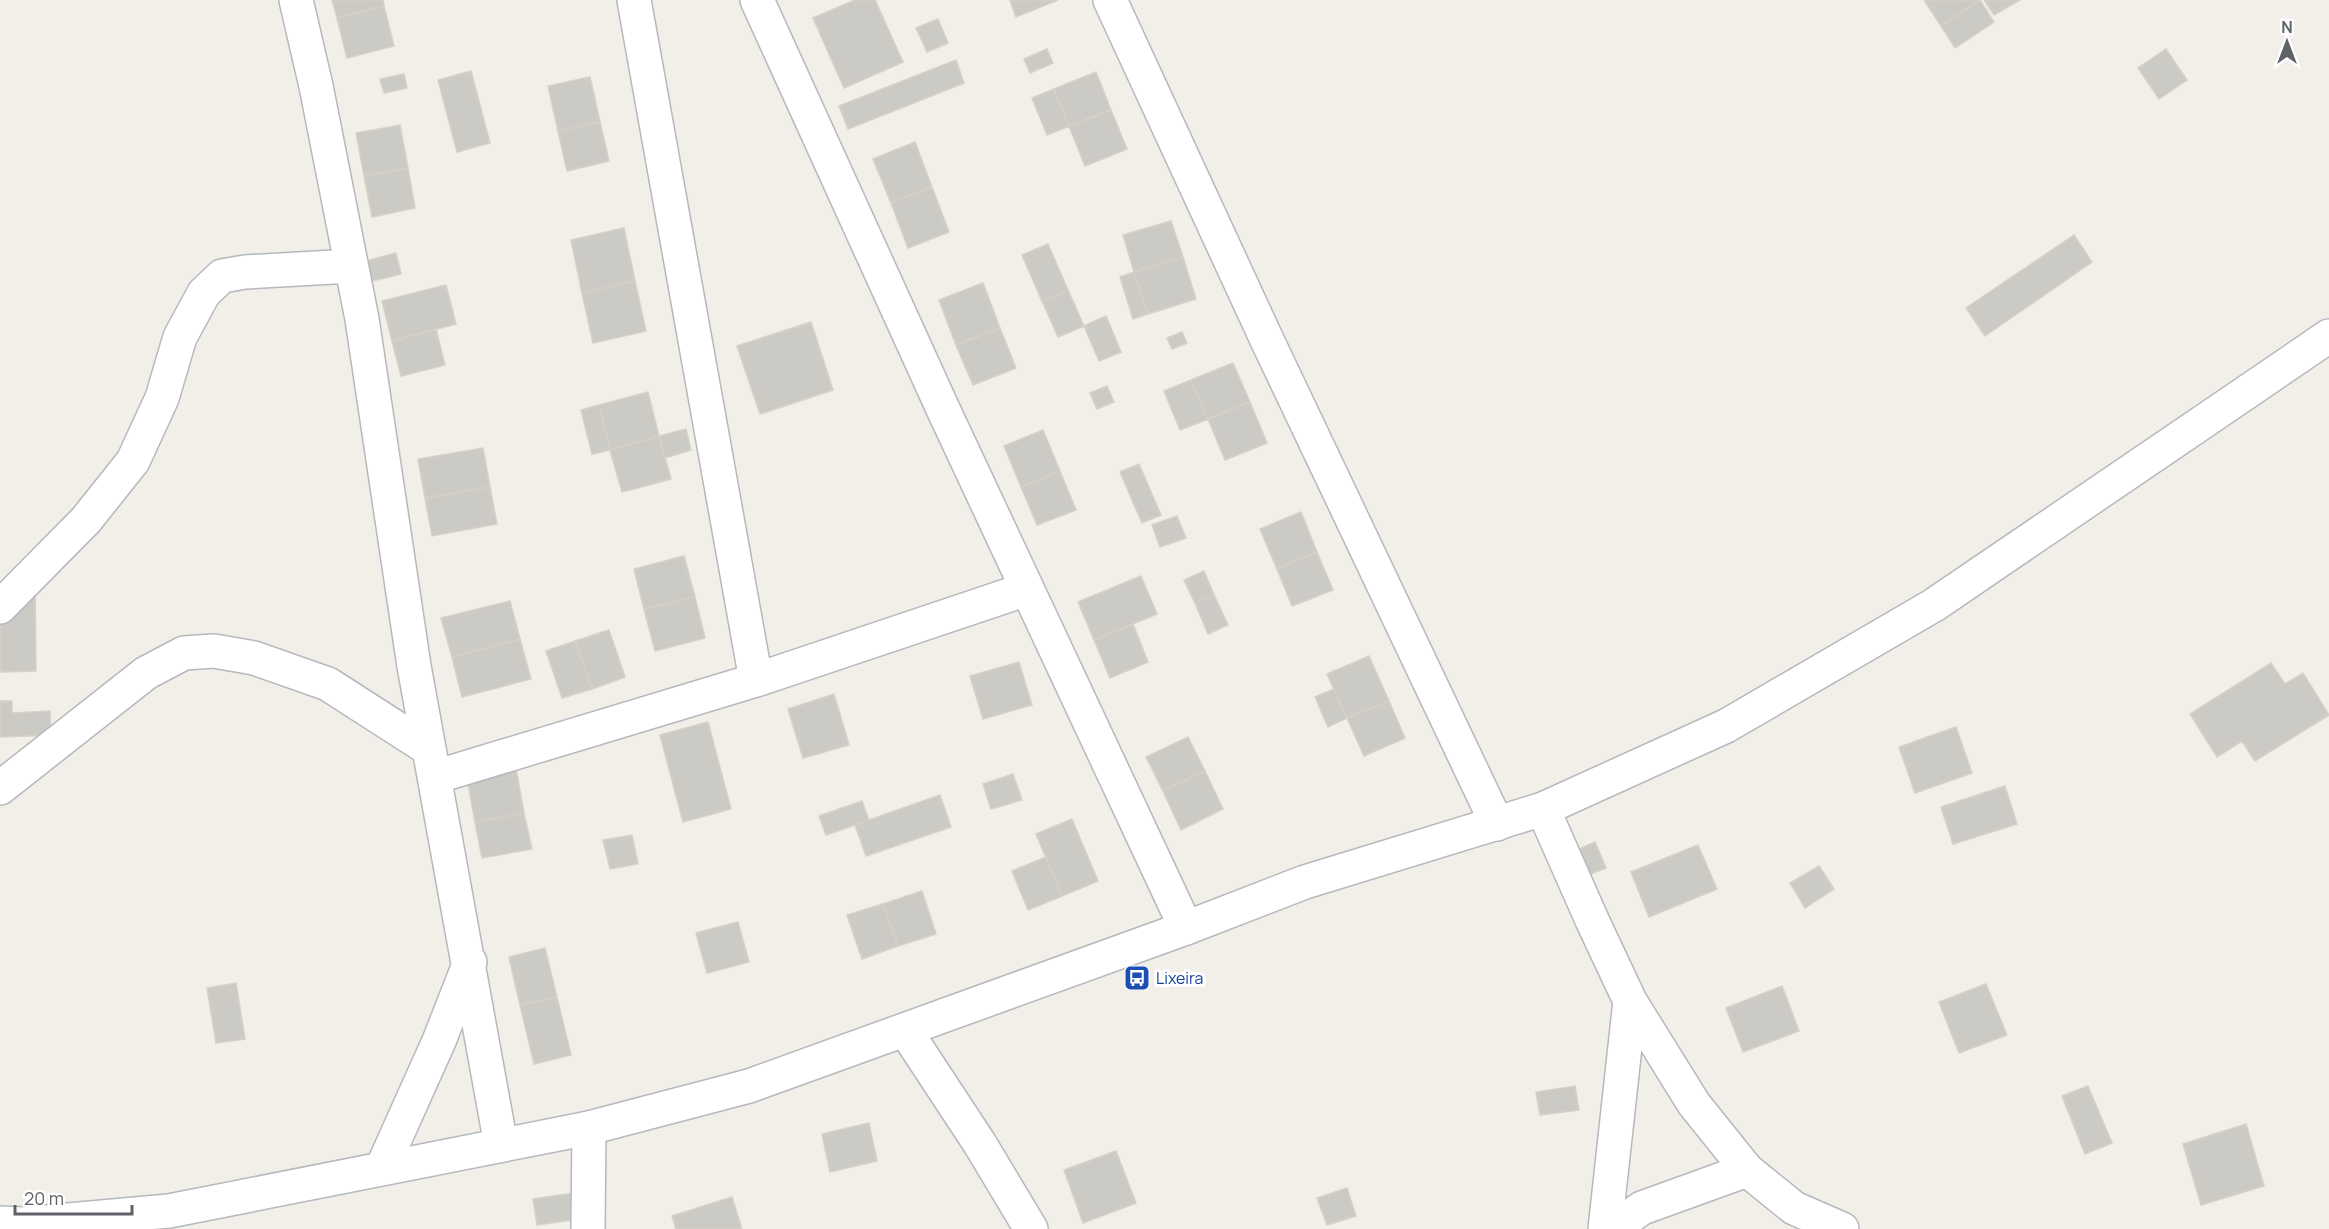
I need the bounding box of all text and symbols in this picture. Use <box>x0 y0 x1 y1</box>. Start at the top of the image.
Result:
north arrow <box>2257 12 2317 72</box>
text: N <box>2281 16 2293 38</box>
bus stop icon: Lixeira <box>1122 963 1152 993</box>
place label: Lixeira <box>1156 967 1203 989</box>
scale bar <box>15 1178 132 1216</box>
text: 20 m <box>24 1186 64 1210</box>

